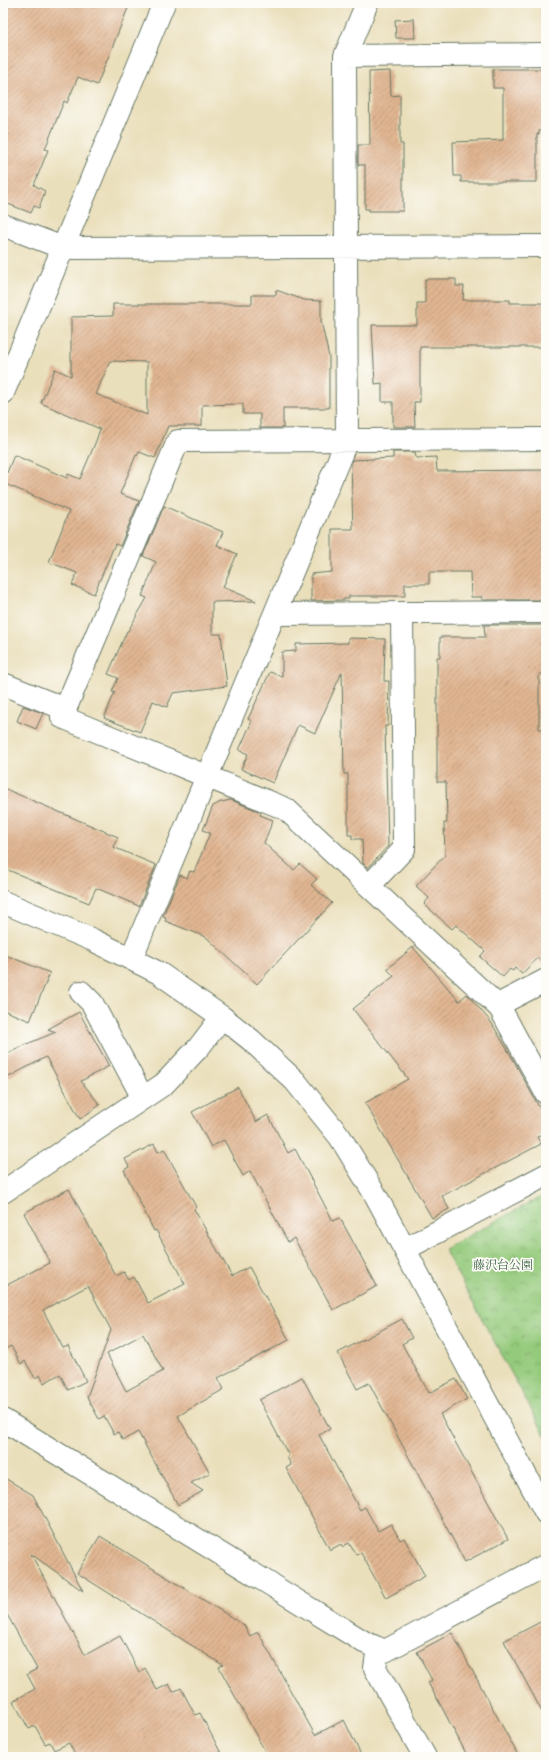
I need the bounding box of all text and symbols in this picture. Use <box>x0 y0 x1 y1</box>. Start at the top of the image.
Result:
park label: 藤沢台公園 <box>473 1258 533 1272</box>

